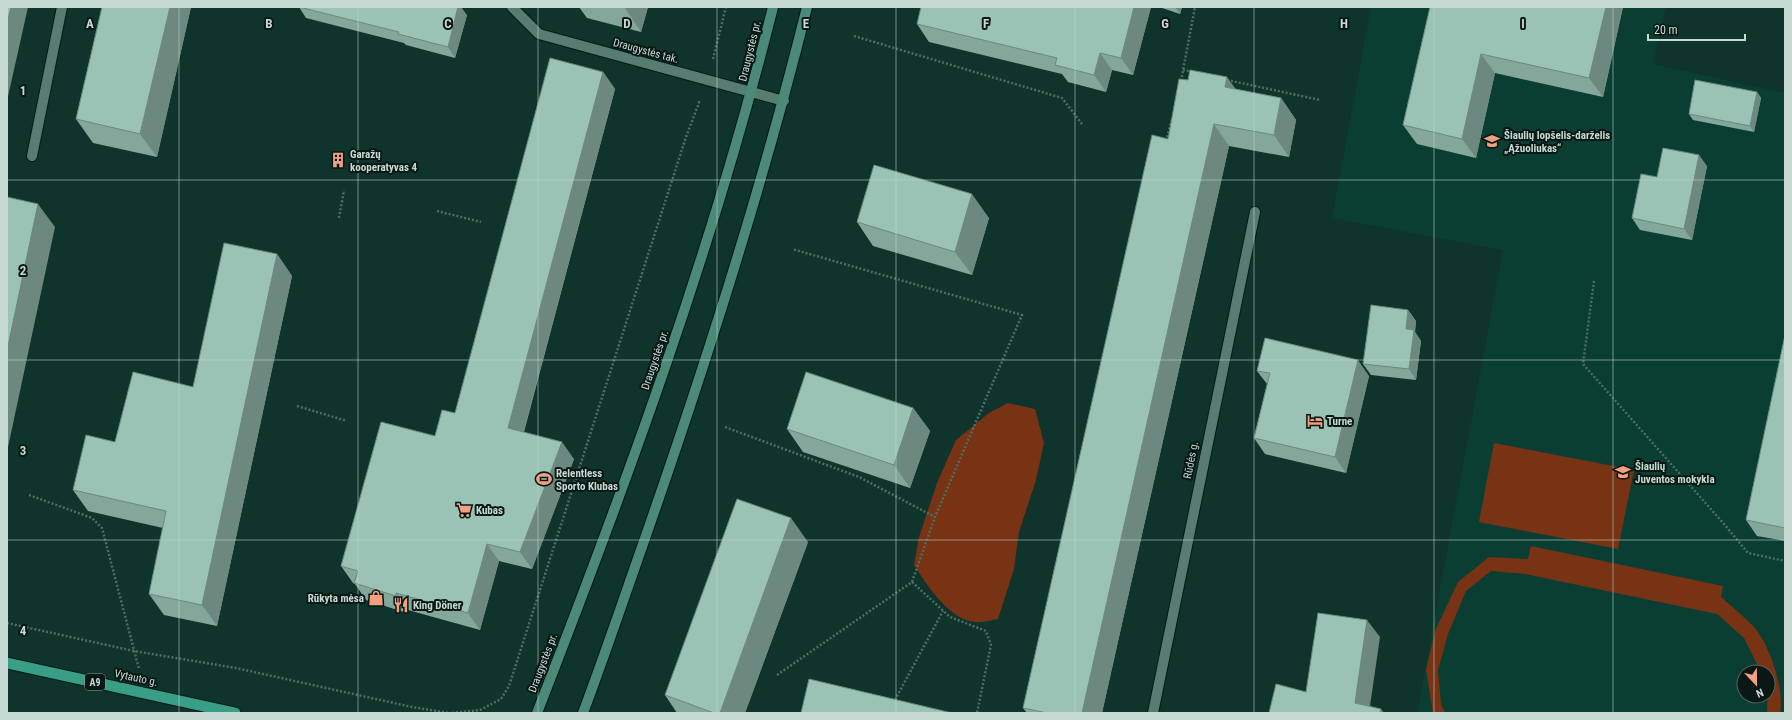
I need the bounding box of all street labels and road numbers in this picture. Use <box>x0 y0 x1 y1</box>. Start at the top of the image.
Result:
street label: Draugystės pr. <box>736 19 764 83</box>
street label: Draugystės tak. <box>612 36 680 66</box>
street label: Draugystės pr. <box>639 328 671 391</box>
street label: Rūdės g. <box>1181 440 1201 480</box>
street label: Draugystės pr. <box>526 632 560 694</box>
street label: Vytauto g. <box>113 667 159 689</box>
road number: A9 <box>85 674 105 690</box>

